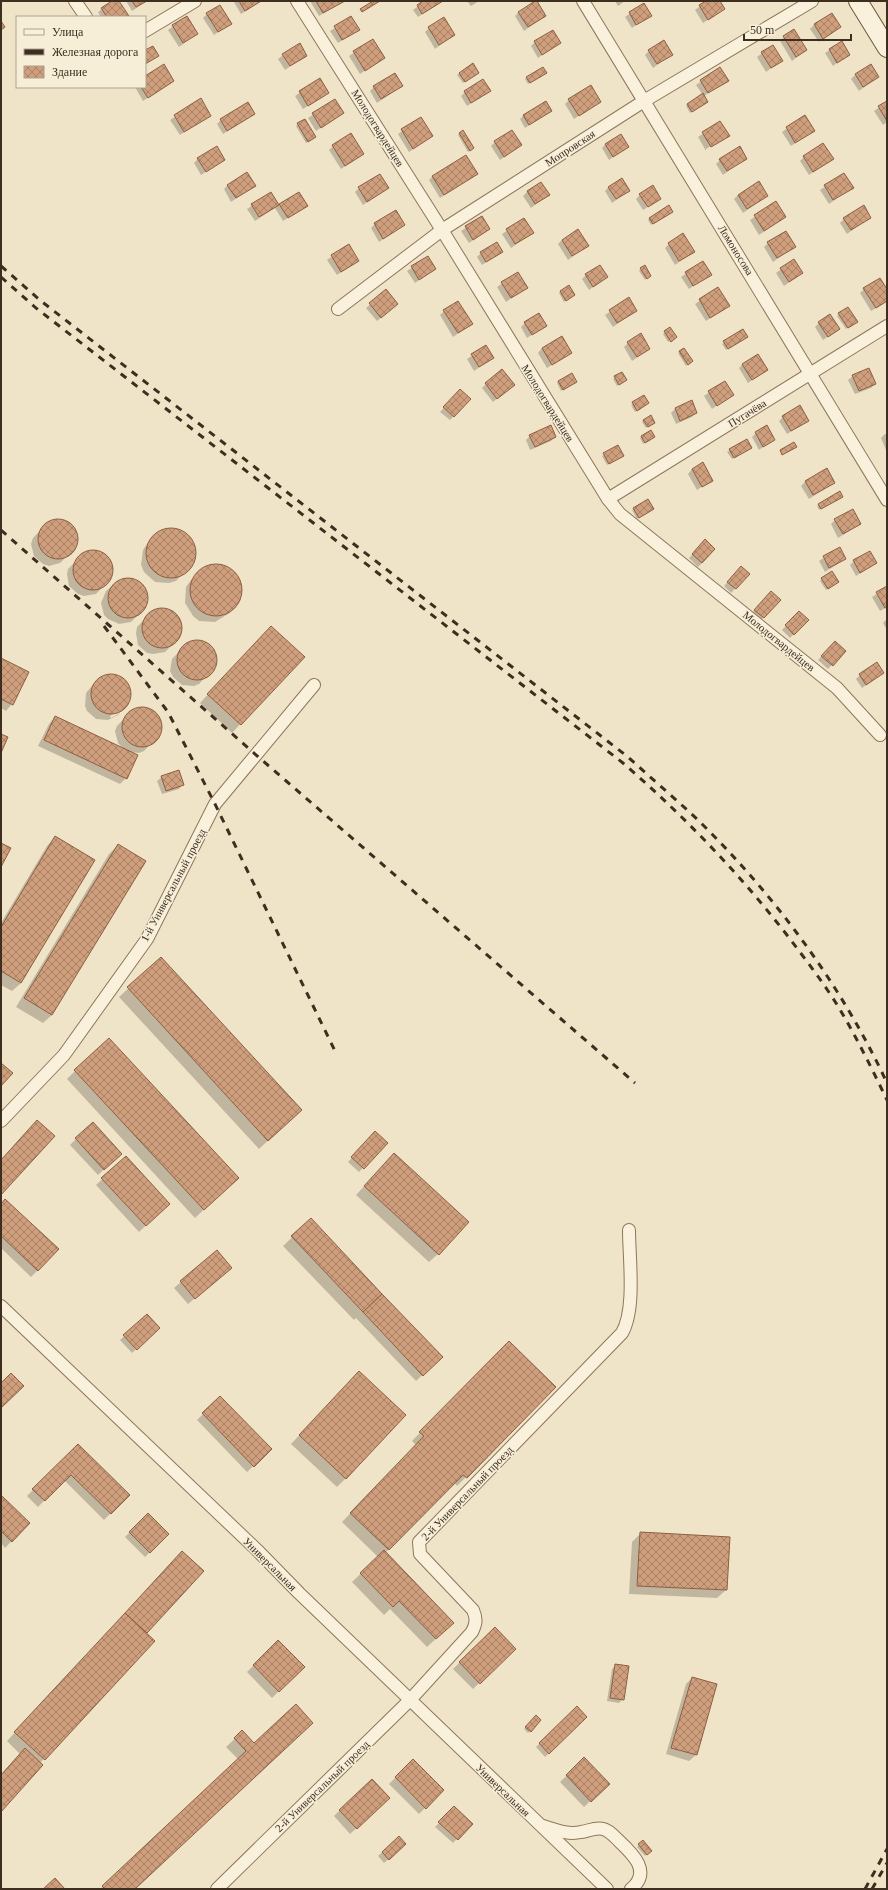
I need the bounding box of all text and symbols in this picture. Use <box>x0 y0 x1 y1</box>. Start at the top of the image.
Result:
legend <box>16 16 146 88</box>
scale bar <box>744 16 851 42</box>
text: 50 m <box>750 23 775 37</box>
text: Улица <box>52 25 84 39</box>
text: Железная дорога <box>52 45 139 59</box>
text: Здание <box>52 65 87 79</box>
street label: Молодогвардейцев <box>349 87 407 169</box>
street label: Мопровская <box>543 127 597 169</box>
street label: Ломоносова <box>716 223 756 277</box>
street label: Молодогвардейцев <box>519 362 577 444</box>
street label: Пугачёва <box>726 397 768 429</box>
street label: Молодогвардейцев <box>741 608 817 674</box>
street label: 1-й Универсальный проезд <box>138 826 208 943</box>
street label: 2-й Универсальный проезд <box>419 1443 515 1543</box>
street label: Универсальная <box>241 1535 299 1593</box>
street label: 2-й Универсальный проезд <box>272 1738 372 1834</box>
street label: Универсальная <box>473 1761 533 1819</box>

